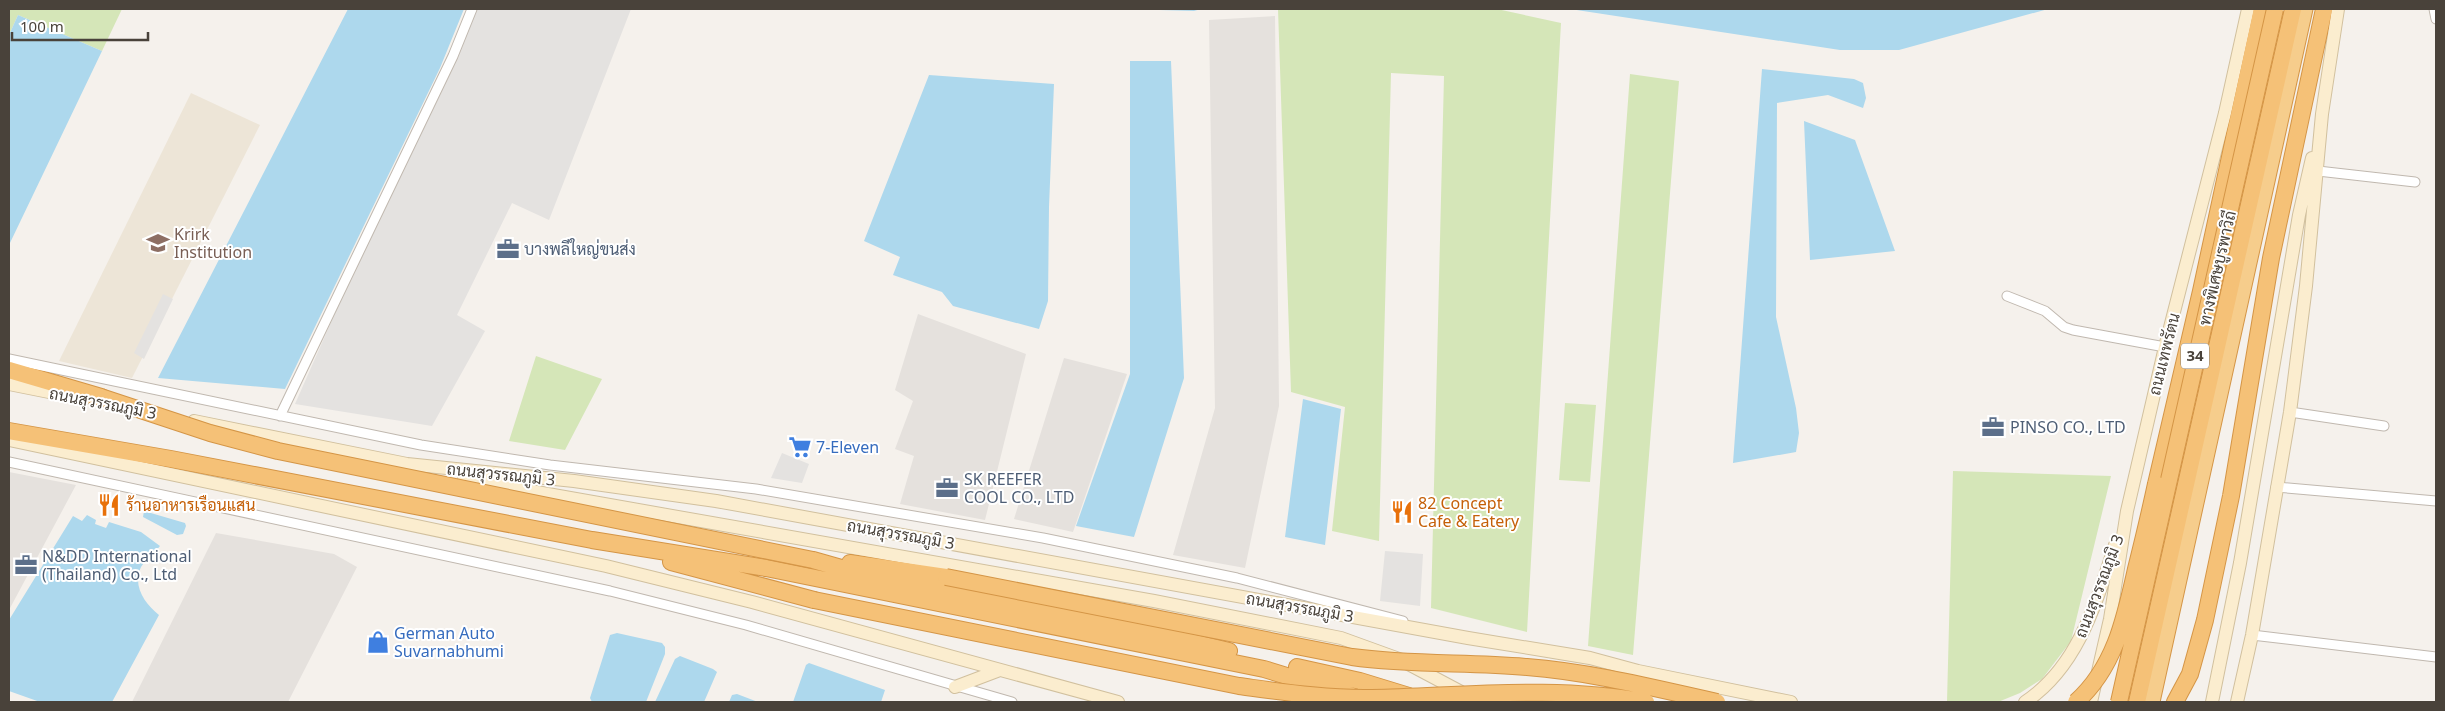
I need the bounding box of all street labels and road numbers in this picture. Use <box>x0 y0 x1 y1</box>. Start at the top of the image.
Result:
street label: ทางพิเศษบูรพาวิถี <box>2193 208 2242 328</box>
street label: ถนนเทพรัตน <box>2143 310 2185 398</box>
road number: 34 <box>2181 344 2209 368</box>
street label: ถนนสุวรรณภูมิ 3 <box>47 382 159 425</box>
street label: ถนนสุวรรณภูมิ 3 <box>446 457 556 492</box>
street label: ถนนสุวรรณภูมิ 3 <box>845 514 957 555</box>
street label: ถนนสุวรรณภูมิ 3 <box>2069 531 2130 641</box>
street label: ถนนสุวรรณภูมิ 3 <box>1244 587 1356 628</box>

